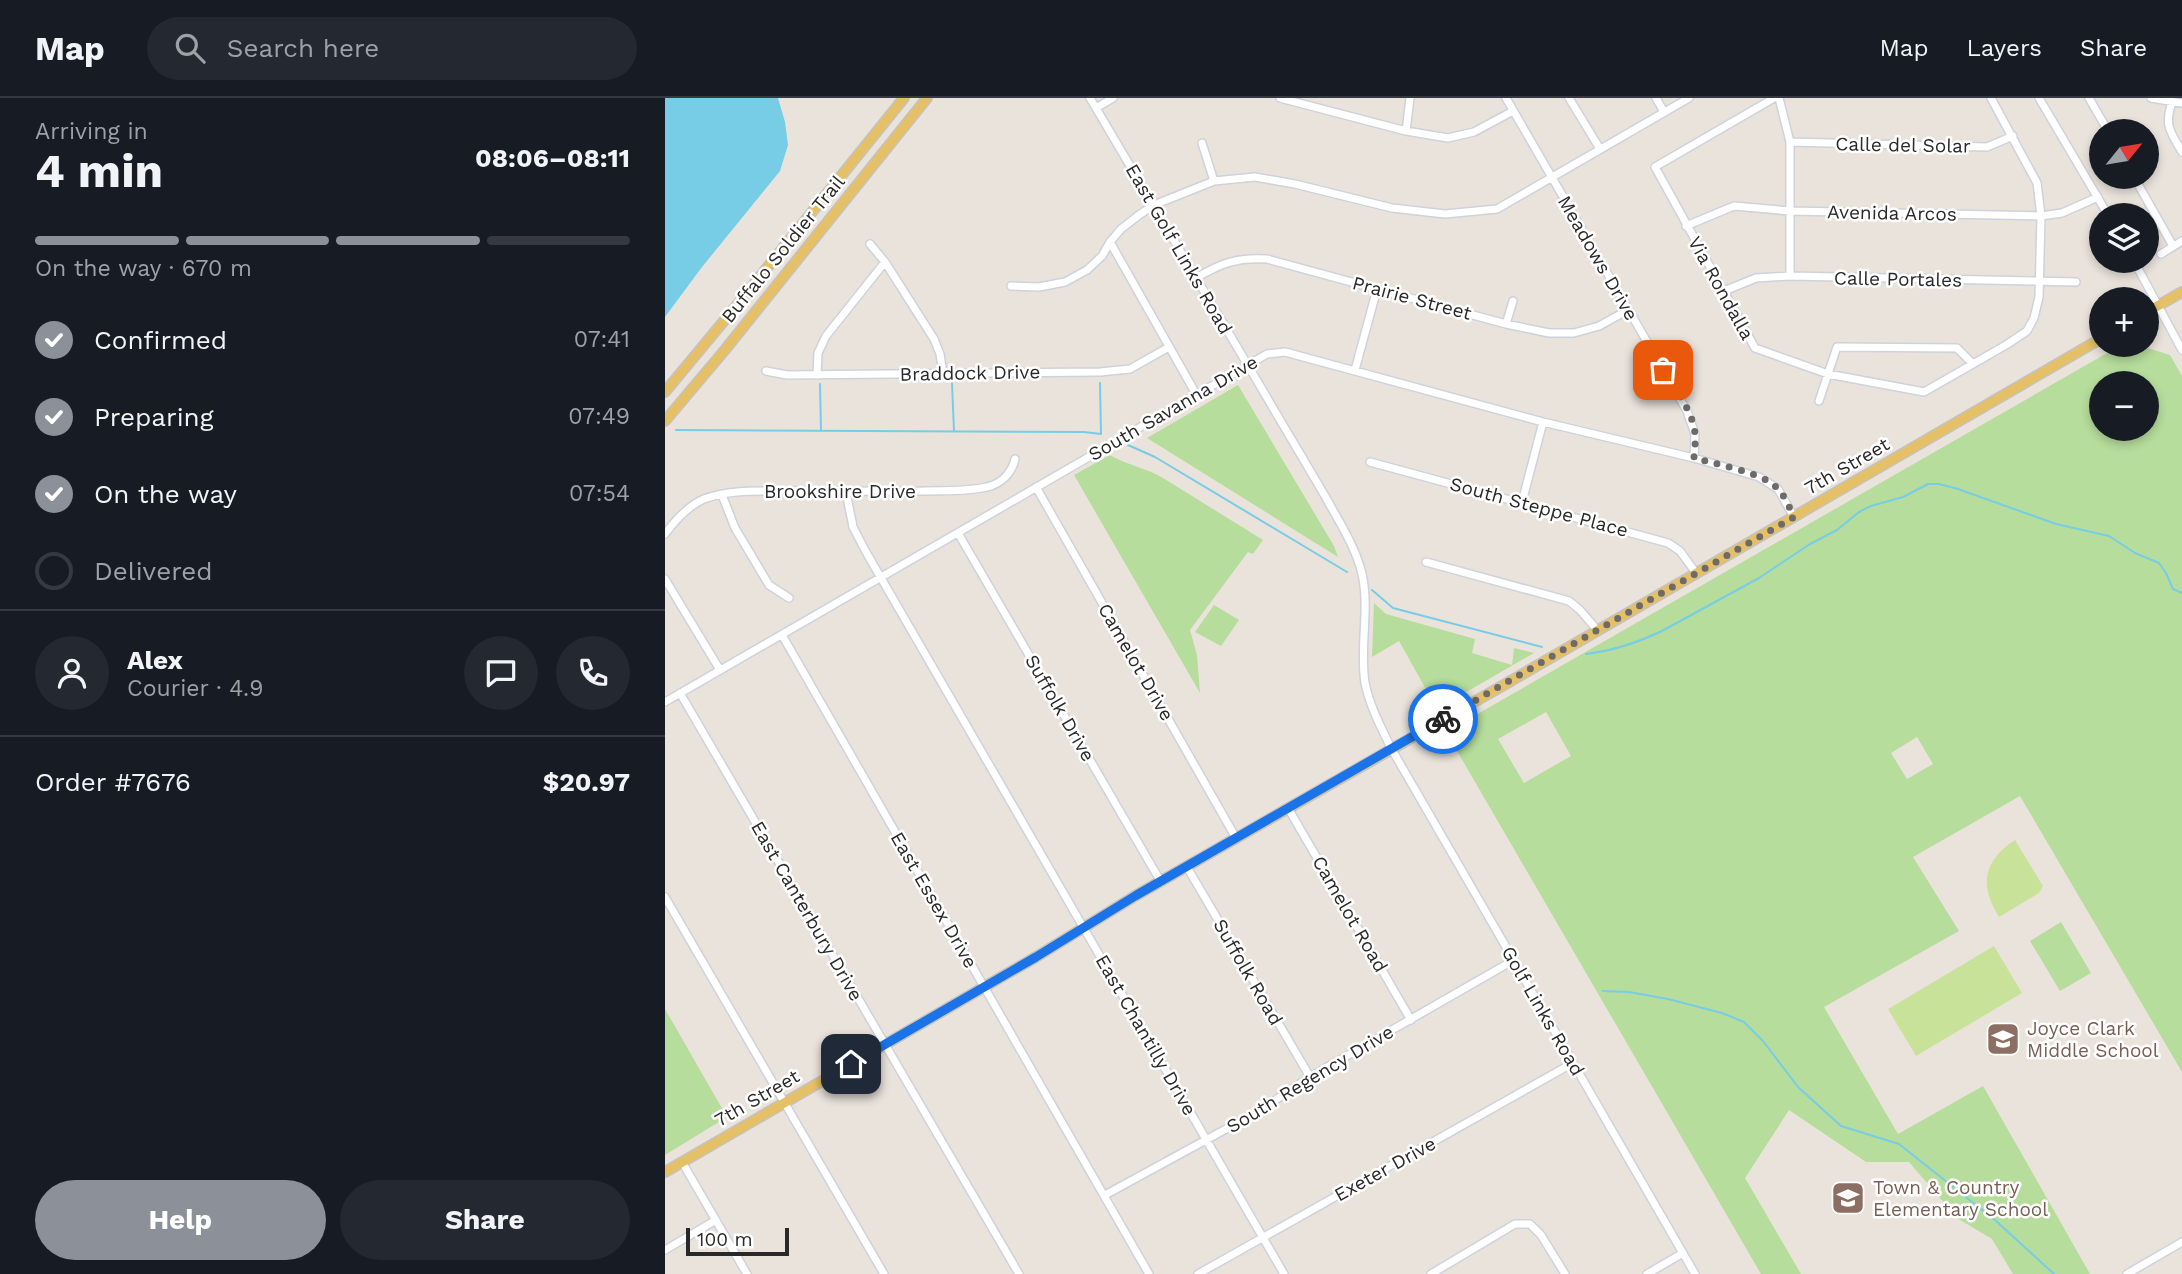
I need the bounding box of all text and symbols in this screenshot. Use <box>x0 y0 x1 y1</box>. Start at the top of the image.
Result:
search box <box>147 17 637 80</box>
text: Map <box>35 29 105 68</box>
icon: search <box>171 29 209 67</box>
text: Search here <box>227 33 379 63</box>
text: Map <box>1880 34 1928 62</box>
text: Layers <box>1966 34 2042 62</box>
text: Share <box>2080 34 2147 62</box>
text: Arriving in <box>35 118 148 145</box>
north arrow <box>2089 119 2159 189</box>
map controls <box>2089 119 2159 441</box>
street label: Calle del Solar <box>1835 132 1971 158</box>
text: 08:06–08:11 <box>475 143 630 173</box>
text: 4 min <box>35 144 163 198</box>
street label: East Golf Links Road <box>1121 160 1237 338</box>
street label: Buffalo Soldier Trail <box>717 171 850 327</box>
street label: Meadows Drive <box>1553 192 1643 324</box>
street label: Avenida Arcos <box>1827 200 1957 226</box>
button: layers <box>2089 203 2159 273</box>
street label: Via Rondalla <box>1683 232 1759 344</box>
text: On the way · 670 m <box>35 255 252 282</box>
street label: Calle Portales <box>1834 266 1962 292</box>
street label: Prairie Street <box>1350 271 1474 325</box>
button: + <box>2089 287 2159 357</box>
icon: check <box>35 321 73 359</box>
text: Confirmed <box>94 325 227 355</box>
text: 07:41 <box>574 326 630 353</box>
pin <box>1633 340 1693 400</box>
street label: South Savanna Drive <box>1084 350 1262 466</box>
icon: bag <box>1644 351 1682 389</box>
street label: Braddock Drive <box>900 360 1040 386</box>
button: − <box>2089 371 2159 441</box>
icon: check <box>35 398 73 436</box>
text: Preparing <box>94 402 214 432</box>
text: 07:49 <box>568 403 630 430</box>
street label: 7th Street <box>1801 433 1894 499</box>
street label: South Steppe Place <box>1447 472 1631 542</box>
icon: check <box>35 475 73 513</box>
text: On the way <box>94 479 237 509</box>
text: 07:54 <box>569 480 630 507</box>
street label: Brookshire Drive <box>764 480 916 503</box>
text: Delivered <box>94 556 213 586</box>
street label: Camelot Drive <box>1093 599 1179 725</box>
button: person <box>35 636 109 710</box>
button: chat <box>464 636 538 710</box>
button: phone <box>556 636 630 710</box>
text: Alex <box>127 645 183 675</box>
street label: Suffolk Drive <box>1020 650 1100 766</box>
text: Courier · 4.9 <box>127 675 263 702</box>
courier <box>1408 684 1478 754</box>
icon: bike <box>1424 700 1462 738</box>
text: Order #7676 <box>35 767 191 797</box>
text: $20.97 <box>543 767 630 797</box>
street label: East Canterbury Drive <box>746 817 868 1005</box>
street label: East Essex Drive <box>886 828 982 972</box>
street label: Camelot Road <box>1307 852 1393 976</box>
street label: Suffolk Road <box>1208 915 1288 1029</box>
street label: Golf Links Road <box>1497 942 1589 1080</box>
street label: East Chantilly Drive <box>1091 951 1201 1119</box>
place label: Joyce Clark Middle School <box>2027 1017 2159 1062</box>
street label: South Regency Drive <box>1222 1020 1398 1138</box>
school or university icon: Joyce Clark Middle School <box>1984 1020 2022 1058</box>
pin <box>821 1034 881 1094</box>
icon: home <box>832 1045 870 1083</box>
street label: 7th Street <box>711 1065 804 1131</box>
street label: Exeter Drive <box>1330 1132 1440 1206</box>
place label: Town & Country Elementary School <box>1873 1176 2048 1221</box>
school or university icon: Town & Country Elementary School <box>1829 1179 1867 1217</box>
button: Help <box>35 1180 326 1260</box>
button: Share <box>340 1180 630 1260</box>
scale bar <box>686 1225 789 1257</box>
text: 100 m <box>697 1228 753 1251</box>

